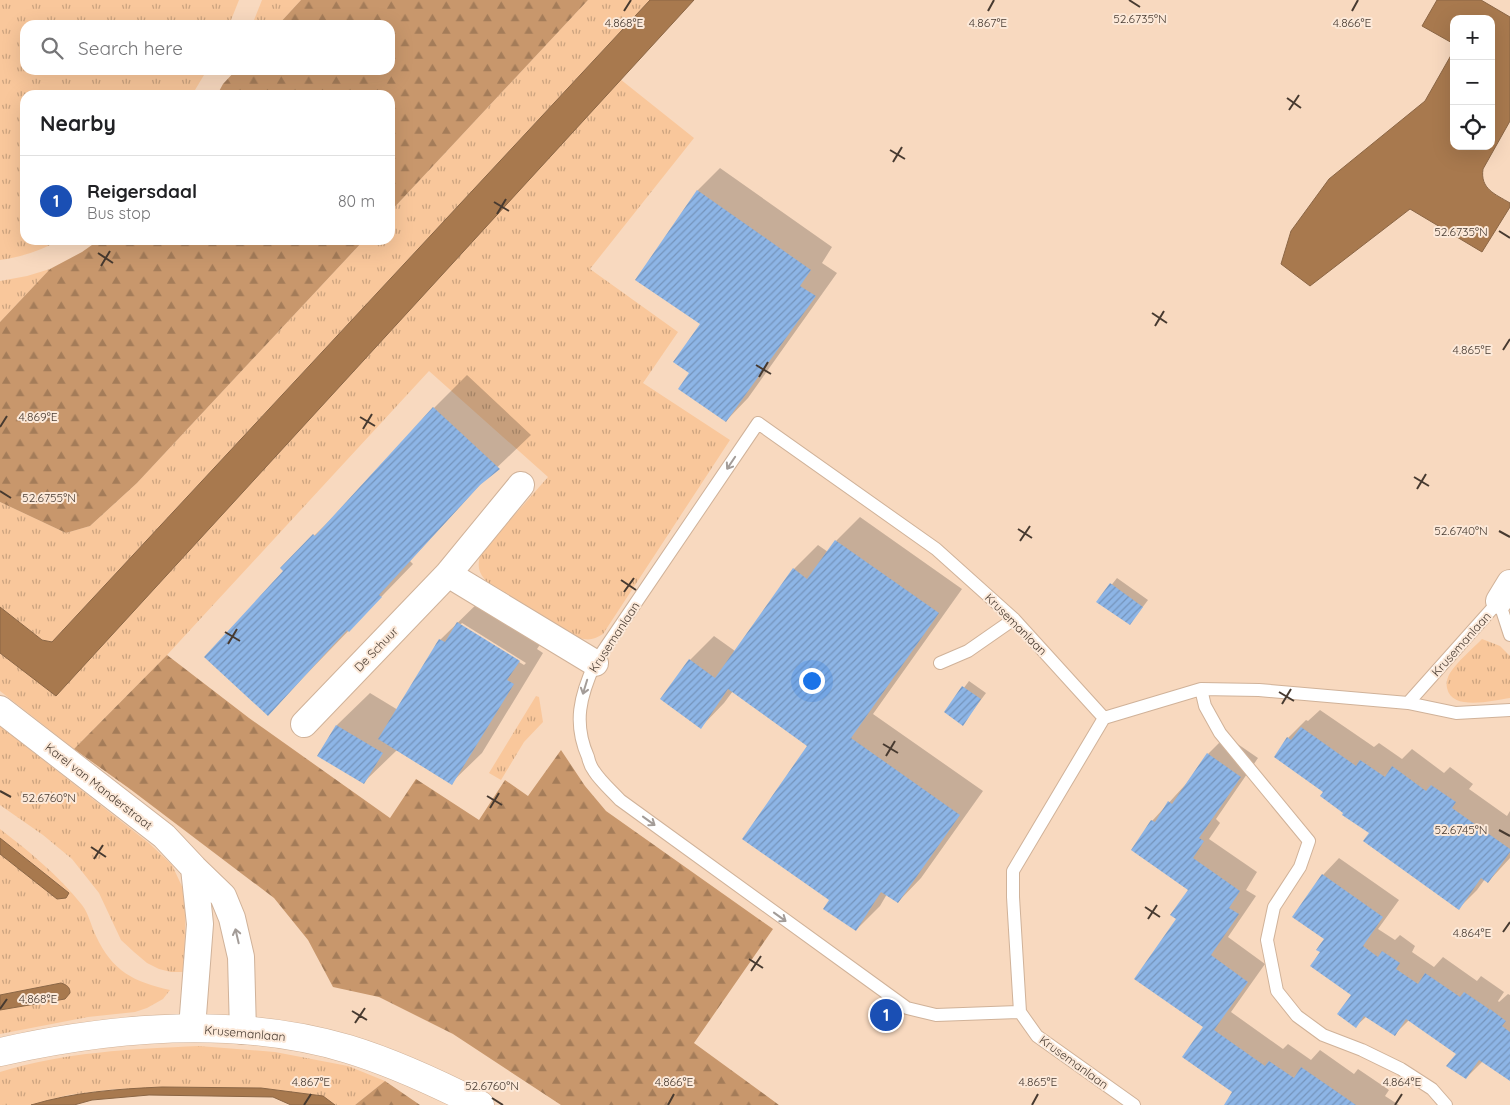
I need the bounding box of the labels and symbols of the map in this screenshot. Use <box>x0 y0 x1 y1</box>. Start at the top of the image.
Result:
text: 52.6735°N <box>1113 11 1167 26</box>
text: 4.868°E <box>605 15 644 30</box>
text: 4.867°E <box>969 15 1007 30</box>
text: 4.866°E <box>1333 15 1372 30</box>
text: 52.6735°N <box>1434 224 1488 239</box>
text: 4.865°E <box>1453 342 1492 357</box>
text: 4.869°E <box>19 409 58 424</box>
one-way arrow <box>726 456 736 470</box>
text: 52.6755°N <box>22 490 76 505</box>
text: 52.6740°N <box>1434 523 1488 538</box>
street label: Krusemanlaan <box>982 590 1050 658</box>
street label: Krusemanlaan <box>586 599 642 675</box>
street label: Krusemanlaan <box>1428 609 1494 679</box>
street label: De Schuur <box>351 623 401 675</box>
your location <box>799 668 825 694</box>
one-way arrow <box>580 679 590 695</box>
street label: Karel van Manderstraat <box>42 739 156 833</box>
text: 52.6760°N <box>22 790 76 805</box>
one-way arrow <box>641 816 655 826</box>
text: 52.6745°N <box>1434 822 1488 837</box>
one-way arrow <box>773 912 787 922</box>
text: 4.864°E <box>1453 925 1492 940</box>
one-way arrow <box>232 928 241 944</box>
text: 4.868°E <box>19 991 58 1006</box>
pin: 1 <box>870 996 902 1034</box>
street label: Krusemanlaan <box>204 1022 286 1044</box>
street label: Krusemanlaan <box>1037 1032 1111 1092</box>
text: 4.867°E <box>292 1074 330 1089</box>
text: 4.866°E <box>655 1074 694 1089</box>
text: 4.865°E <box>1019 1074 1058 1089</box>
text: 4.864°E <box>1383 1074 1422 1089</box>
text: 52.6760°N <box>465 1078 519 1093</box>

